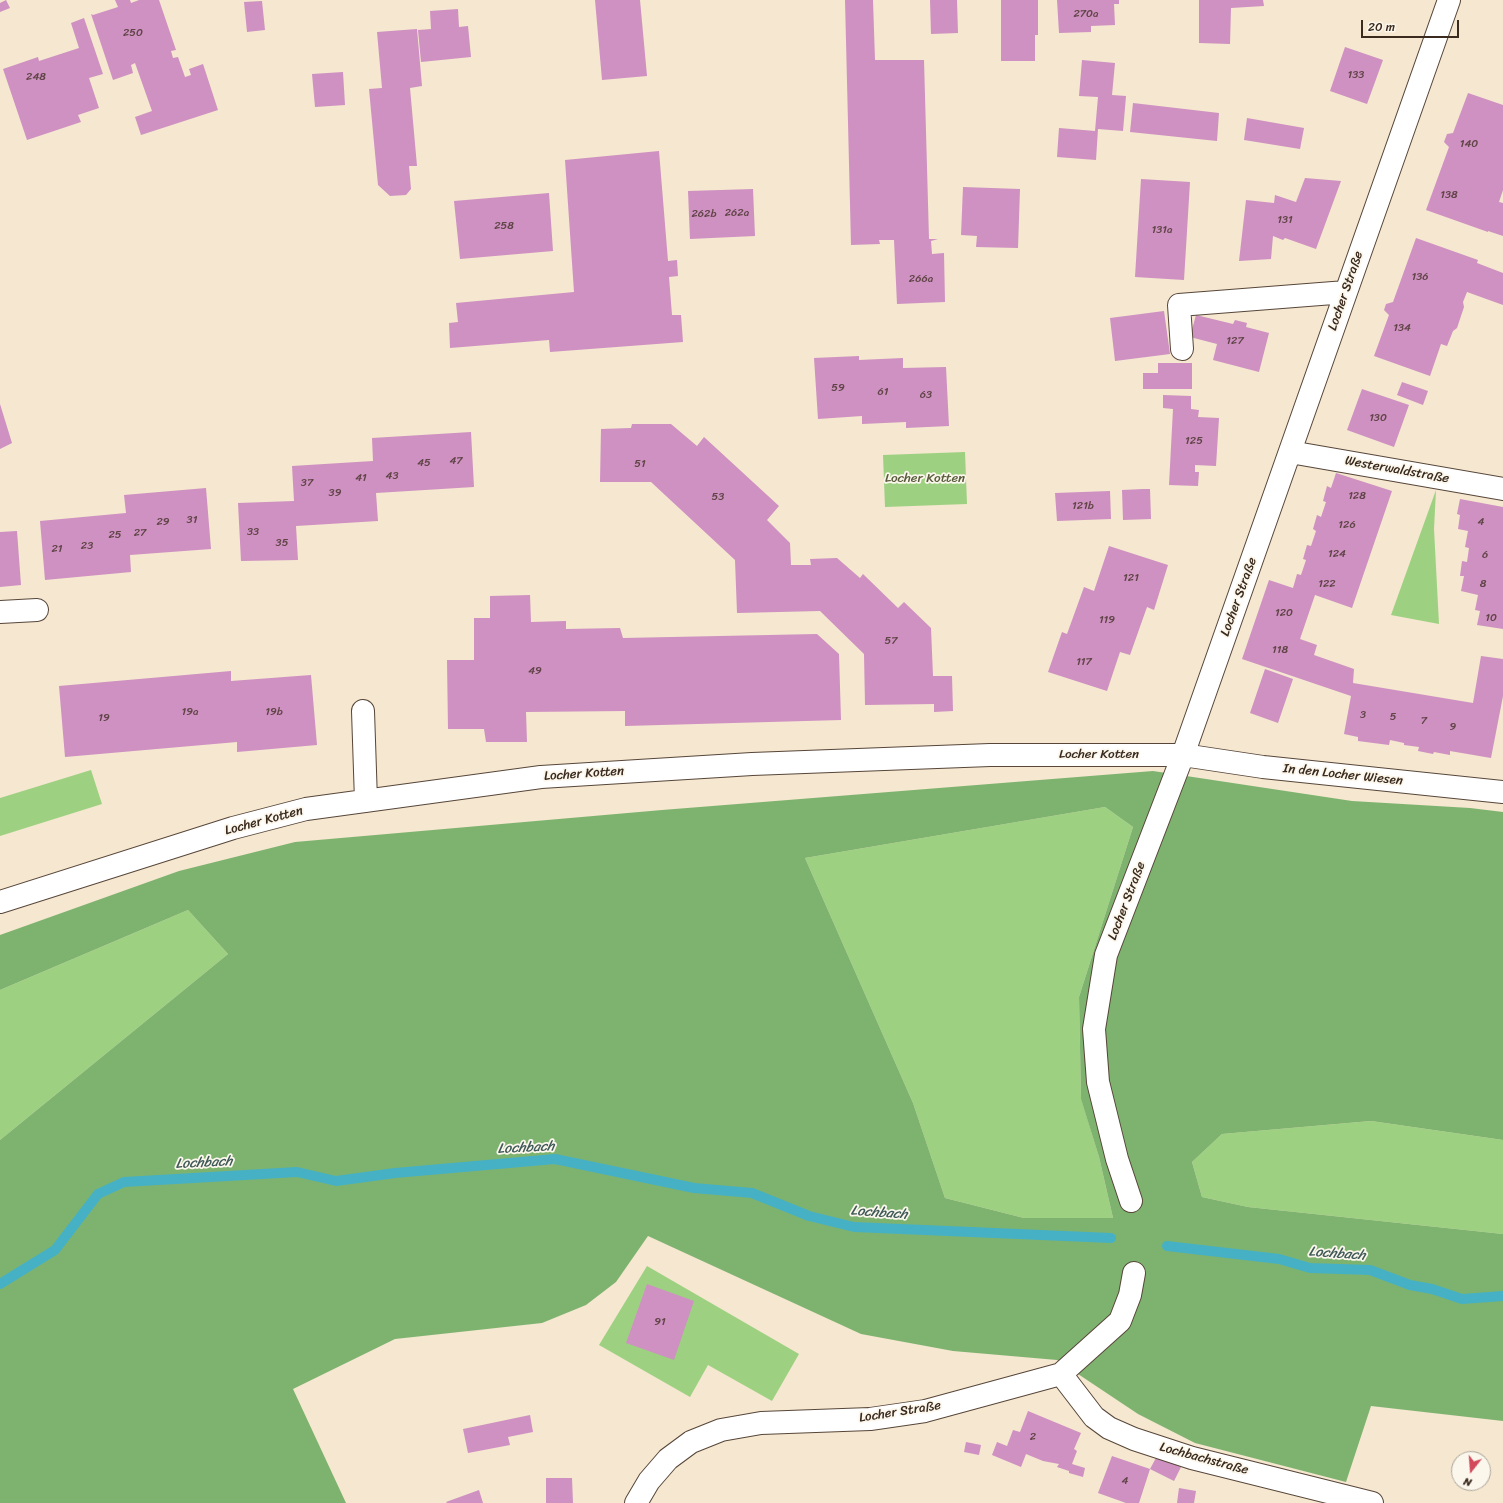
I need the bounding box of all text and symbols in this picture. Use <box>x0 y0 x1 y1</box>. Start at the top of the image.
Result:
house number: 270a <box>1073 7 1099 21</box>
scale bar <box>1363 12 1461 38</box>
text: 20 m <box>1368 16 1395 38</box>
house number: 250 <box>123 26 143 40</box>
house number: 133 <box>1348 68 1364 82</box>
house number: 248 <box>26 70 46 84</box>
house number: 140 <box>1460 137 1478 151</box>
house number: 138 <box>1440 188 1458 202</box>
house number: 262a <box>725 206 749 220</box>
house number: 262b <box>692 207 716 221</box>
house number: 131 <box>1277 213 1293 227</box>
house number: 258 <box>494 219 514 233</box>
house number: 131a <box>1152 223 1172 237</box>
street label: Locher Straße <box>1325 249 1367 333</box>
house number: 136 <box>1411 270 1429 284</box>
house number: 266a <box>909 272 933 286</box>
house number: 134 <box>1393 321 1411 335</box>
house number: 127 <box>1226 334 1244 348</box>
house number: 59 <box>831 381 845 395</box>
house number: 61 <box>878 385 888 399</box>
house number: 63 <box>920 388 932 402</box>
house number: 130 <box>1369 411 1387 425</box>
house number: 125 <box>1185 434 1203 448</box>
street label: Westerwaldstraße <box>1344 453 1450 487</box>
house number: 47 <box>449 454 463 468</box>
house number: 45 <box>417 456 431 470</box>
house number: 51 <box>634 457 646 471</box>
house number: 43 <box>386 469 398 483</box>
house number: 41 <box>355 471 367 485</box>
park label: Locher Kotten <box>885 471 965 487</box>
house number: 37 <box>301 476 313 490</box>
house number: 39 <box>329 486 341 500</box>
house number: 128 <box>1348 489 1366 503</box>
house number: 53 <box>712 490 724 504</box>
house number: 121b <box>1072 499 1094 513</box>
house number: 31 <box>187 513 197 527</box>
house number: 29 <box>156 515 170 529</box>
house number: 4 <box>1478 515 1484 529</box>
house number: 126 <box>1338 518 1356 532</box>
house number: 33 <box>247 525 259 539</box>
house number: 27 <box>134 526 146 540</box>
house number: 25 <box>108 528 122 542</box>
house number: 35 <box>276 536 288 550</box>
house number: 23 <box>81 539 93 553</box>
house number: 21 <box>51 542 63 556</box>
house number: 124 <box>1328 547 1346 561</box>
house number: 6 <box>1482 548 1488 562</box>
street label: Locher Straße <box>1218 555 1260 639</box>
house number: 121 <box>1123 571 1139 585</box>
house number: 122 <box>1318 577 1336 591</box>
house number: 8 <box>1480 577 1486 591</box>
house number: 120 <box>1275 606 1293 620</box>
house number: 10 <box>1485 611 1497 625</box>
house number: 119 <box>1099 613 1115 627</box>
house number: 57 <box>884 634 898 648</box>
house number: 118 <box>1272 643 1288 657</box>
house number: 117 <box>1076 655 1092 669</box>
house number: 49 <box>528 664 542 678</box>
house number: 19a <box>182 705 198 719</box>
house number: 19b <box>265 705 283 719</box>
house number: 3 <box>1360 708 1366 722</box>
house number: 5 <box>1390 710 1396 724</box>
house number: 19 <box>98 711 110 725</box>
house number: 7 <box>1421 714 1427 728</box>
house number: 9 <box>1450 720 1456 734</box>
street label: Locher Kotten <box>1059 747 1139 763</box>
street label: In den Locher Wiesen <box>1282 761 1404 789</box>
street label: Locher Kotten <box>543 763 625 785</box>
street label: Locher Kotten <box>223 803 305 839</box>
street label: Locher Straße <box>1105 860 1149 942</box>
water label: Lochbach <box>497 1138 555 1158</box>
water label: Lochbach <box>175 1153 233 1173</box>
water label: Lochbach <box>850 1203 908 1223</box>
water label: Lochbach <box>1308 1244 1366 1264</box>
house number: 91 <box>654 1315 666 1329</box>
street label: Locher Straße <box>858 1398 942 1426</box>
house number: 2 <box>1030 1430 1036 1444</box>
street label: Lochbachstraße <box>1158 1440 1250 1478</box>
north arrow <box>1451 1451 1491 1491</box>
text: N <box>1461 1472 1474 1492</box>
house number: 4 <box>1122 1474 1128 1488</box>

